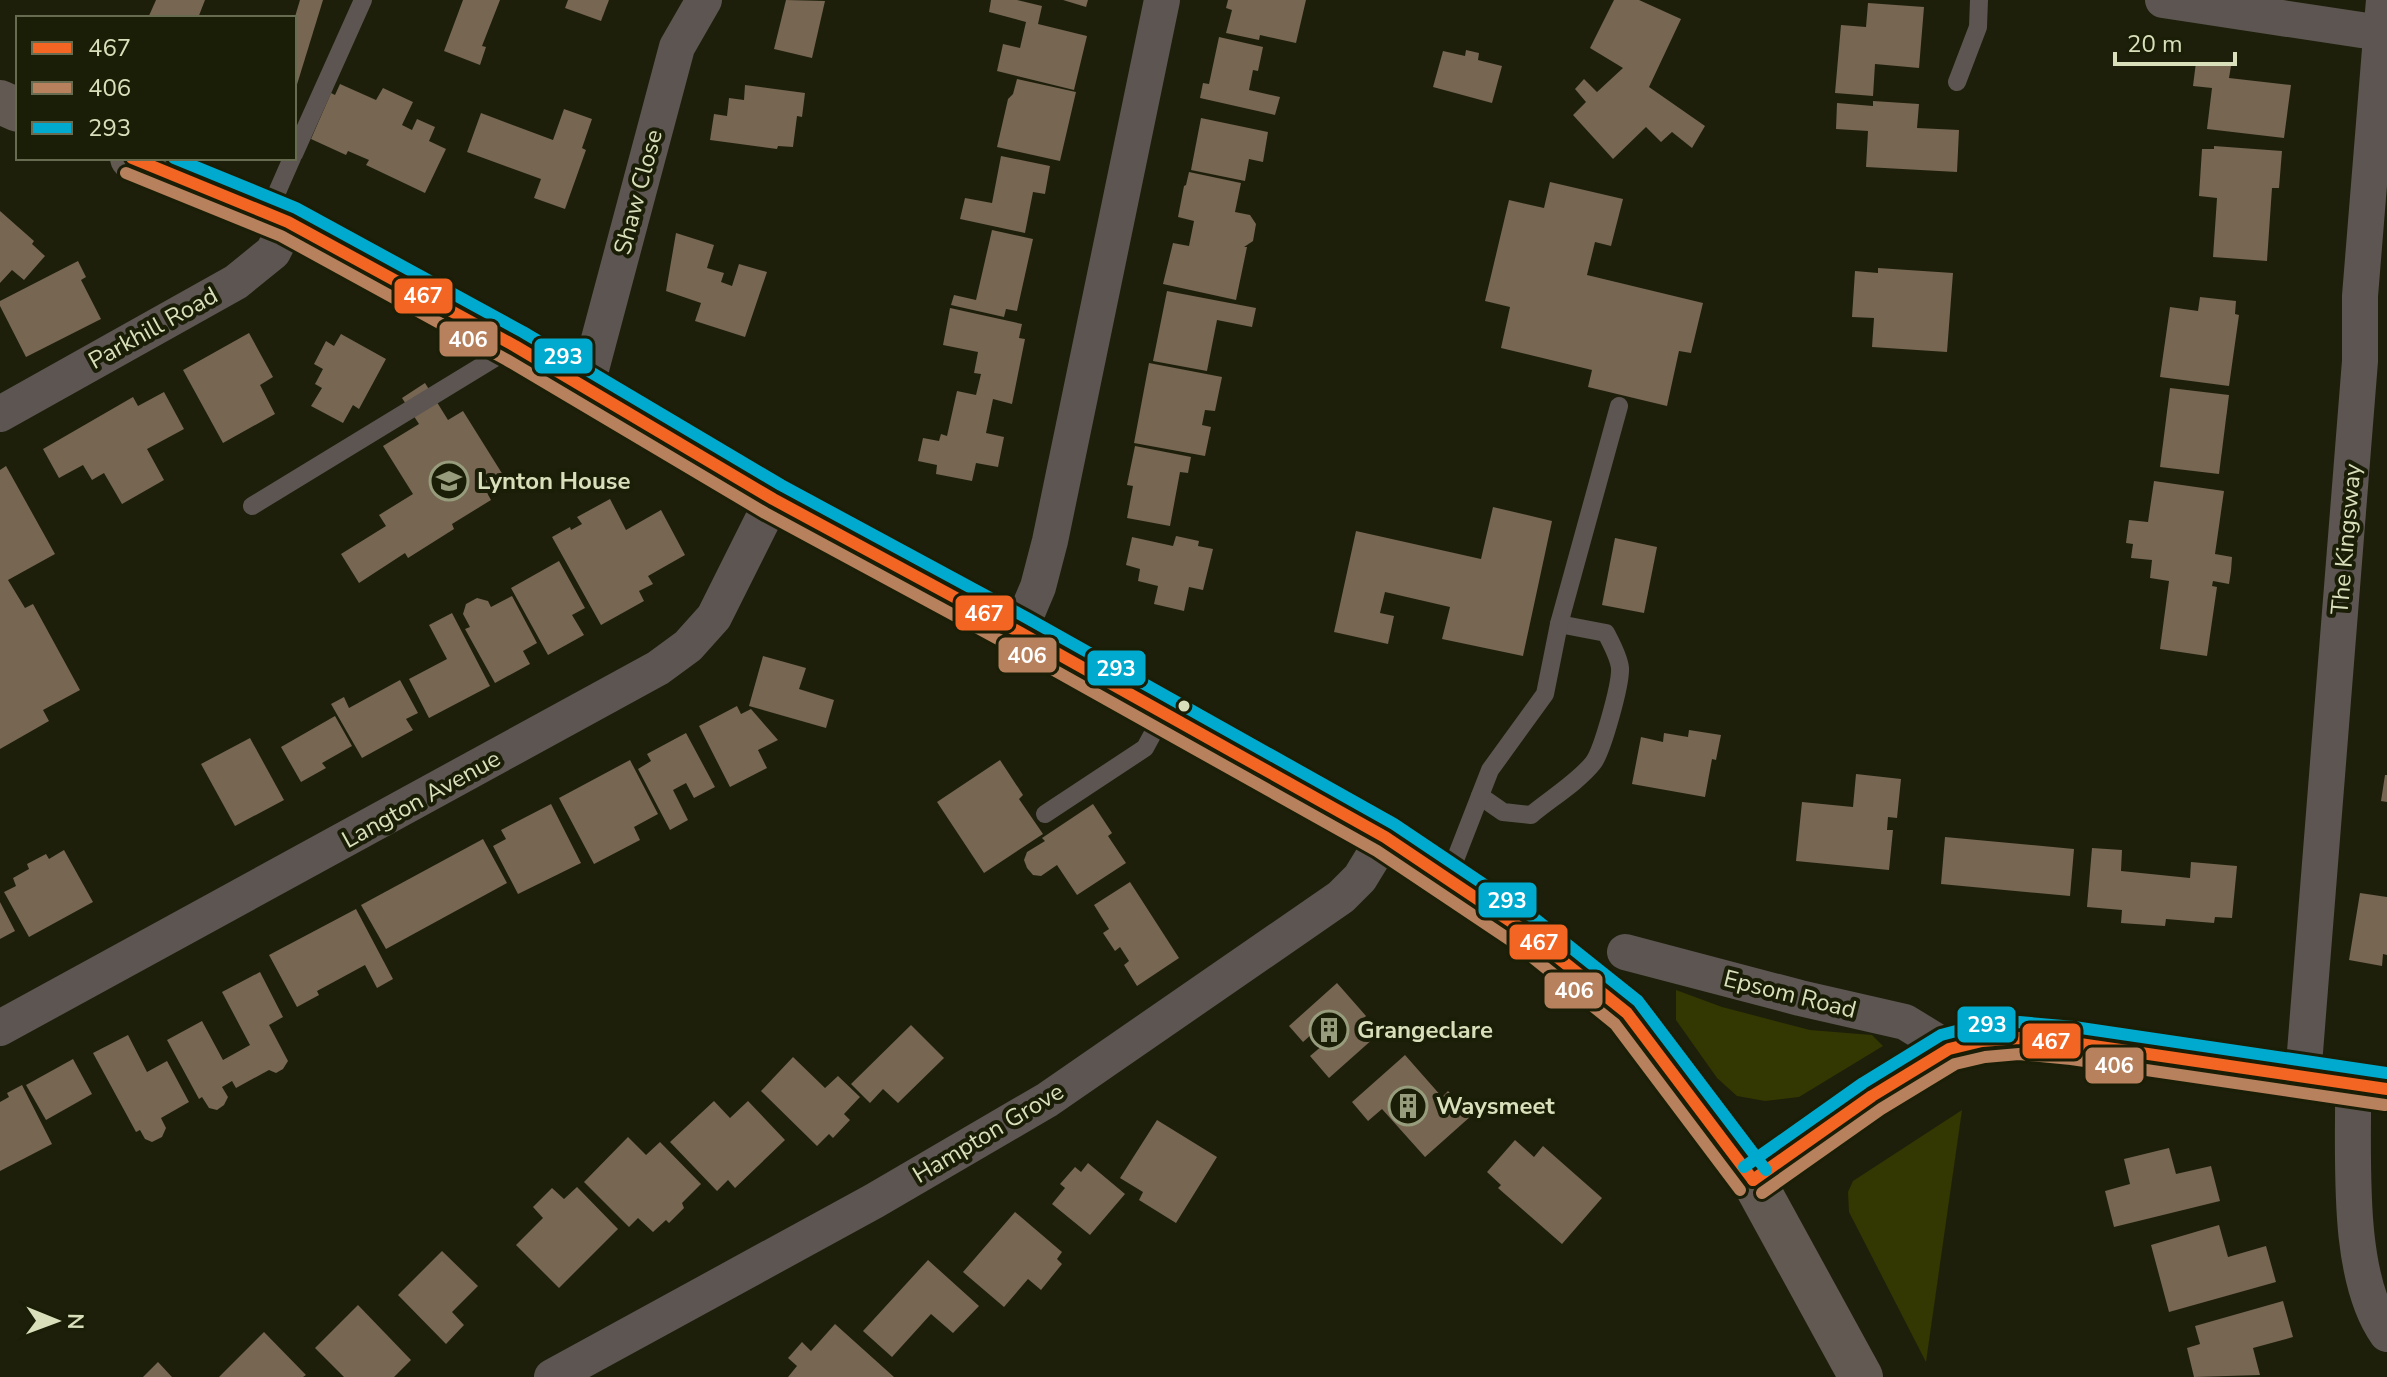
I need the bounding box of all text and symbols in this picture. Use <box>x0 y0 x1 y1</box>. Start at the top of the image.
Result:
legend <box>16 16 296 160</box>
scale bar <box>2115 16 2235 66</box>
text: 20 m <box>2127 28 2183 60</box>
text: 467 <box>88 32 131 64</box>
text: 406 <box>88 72 131 104</box>
text: 293 <box>88 112 131 144</box>
street label: Shaw Close <box>606 126 670 258</box>
line badge: 467 <box>393 277 454 315</box>
street label: Parkhill Road <box>83 279 223 377</box>
text: 467 <box>403 281 443 311</box>
line badge: 406 <box>438 320 499 358</box>
text: 406 <box>448 325 488 355</box>
line badge: 293 <box>533 337 594 375</box>
text: 293 <box>543 342 583 372</box>
school or university icon: Lynton House <box>428 460 470 502</box>
street label: The Kingsway <box>2323 462 2369 616</box>
place label: Lynton House <box>477 465 631 497</box>
line badge: 467 <box>954 594 1015 632</box>
text: 467 <box>964 599 1004 629</box>
line badge: 406 <box>997 636 1058 674</box>
text: 406 <box>1007 641 1047 671</box>
line badge: 293 <box>1086 649 1147 687</box>
text: 293 <box>1096 654 1136 684</box>
unlabelled marker <box>1176 698 1192 714</box>
street label: Langton Avenue <box>336 742 506 856</box>
line badge: 293 <box>1477 881 1538 919</box>
text: 293 <box>1487 886 1527 916</box>
line badge: 467 <box>1508 923 1569 961</box>
text: 467 <box>1519 928 1559 958</box>
street label: Epsom Road <box>1720 962 1860 1026</box>
line badge: 406 <box>1543 971 1604 1010</box>
text: 406 <box>1554 976 1594 1006</box>
line badge: 293 <box>1956 1005 2017 1044</box>
building icon: Grangeclare <box>1308 1009 1350 1051</box>
text: 293 <box>1967 1010 2007 1040</box>
place label: Grangeclare <box>1357 1014 1493 1046</box>
line badge: 467 <box>2021 1022 2082 1060</box>
text: 467 <box>2031 1027 2071 1057</box>
line badge: 406 <box>2084 1046 2145 1085</box>
text: 406 <box>2094 1051 2134 1081</box>
street label: Hampton Grove <box>907 1075 1069 1191</box>
building icon: Waysmeet <box>1387 1085 1429 1127</box>
place label: Waysmeet <box>1436 1090 1555 1122</box>
north arrow <box>16 1281 96 1361</box>
text: N <box>60 1313 90 1330</box>

